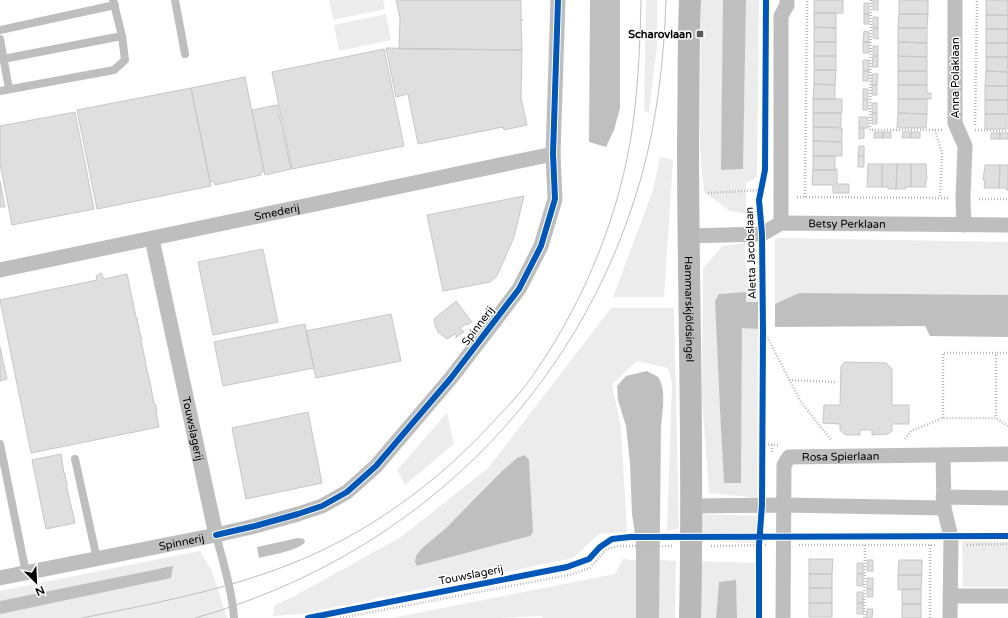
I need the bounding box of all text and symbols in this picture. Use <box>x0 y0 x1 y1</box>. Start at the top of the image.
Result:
place label: Scharovlaan <box>628 28 692 41</box>
marker: Scharovlaan <box>695 29 705 39</box>
street label: Anna Polaklaan <box>949 37 962 119</box>
street label: Smederij <box>253 201 301 223</box>
street label: Aletta Jacobslaan <box>743 207 759 299</box>
street label: Betsy Perklaan <box>808 217 886 230</box>
street label: Hammarskjöldsingel <box>682 256 697 362</box>
street label: Spinnerij <box>459 304 497 348</box>
street label: Touwslagerij <box>180 395 206 462</box>
street label: Rosa Spierlaan <box>802 449 879 463</box>
street label: Spinnerij <box>158 531 205 553</box>
north arrow <box>16 562 56 602</box>
street label: Touwslagerij <box>438 562 504 588</box>
text: N <box>33 583 47 598</box>

